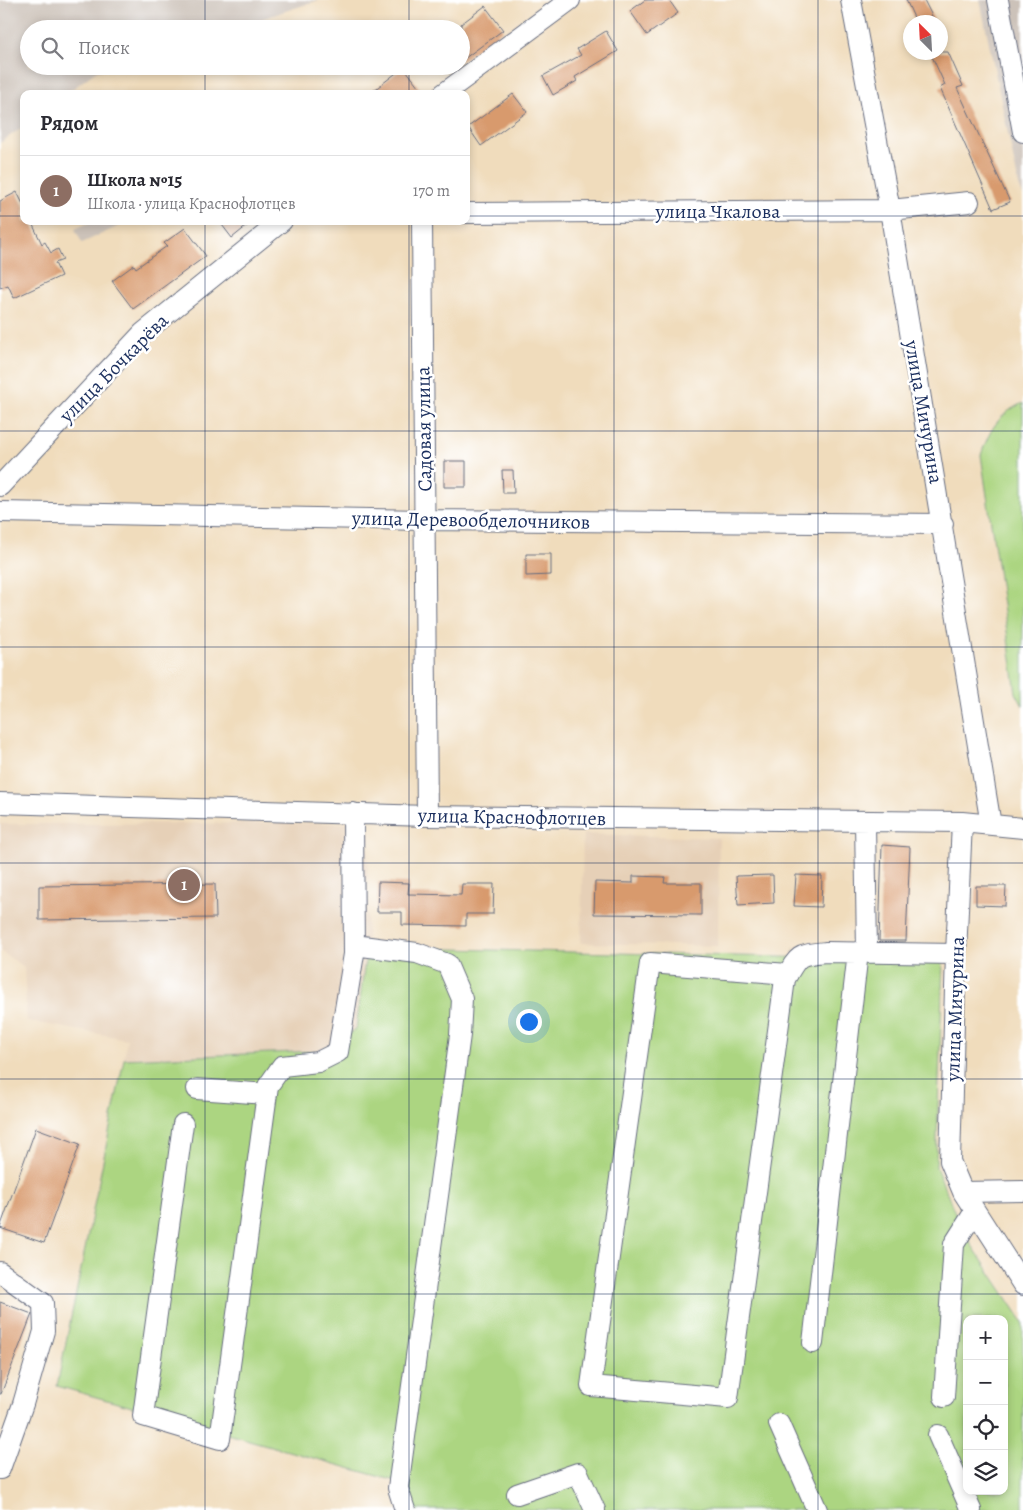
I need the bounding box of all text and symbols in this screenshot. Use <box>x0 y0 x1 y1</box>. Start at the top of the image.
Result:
north arrow <box>903 15 948 60</box>
search box <box>20 20 470 75</box>
icon: search <box>38 34 66 62</box>
text: Поиск <box>78 35 130 61</box>
text: Рядом <box>40 109 98 137</box>
text: Школа №15 <box>87 167 182 193</box>
text: 1 <box>53 180 59 202</box>
text: 170 m <box>413 180 450 202</box>
text: Школа · улица Краснофлотцев <box>87 193 296 215</box>
street label: улица Чкалова <box>655 198 781 225</box>
street label: улица Бочкарёва <box>53 307 175 429</box>
street label: улица Мичурина <box>898 337 950 487</box>
street label: Садовая улица <box>409 365 439 492</box>
street label: улица Деревообделочников <box>351 504 590 536</box>
street label: улица Краснофлотцев <box>417 802 606 832</box>
pin: 1 <box>168 866 200 904</box>
street label: улица Мичурина <box>939 935 971 1083</box>
your location <box>516 1009 542 1035</box>
map controls <box>963 1315 1008 1495</box>
button: + <box>963 1315 1008 1360</box>
button: − <box>963 1360 1008 1405</box>
button: locate <box>963 1405 1008 1450</box>
button: layers <box>963 1450 1008 1495</box>

